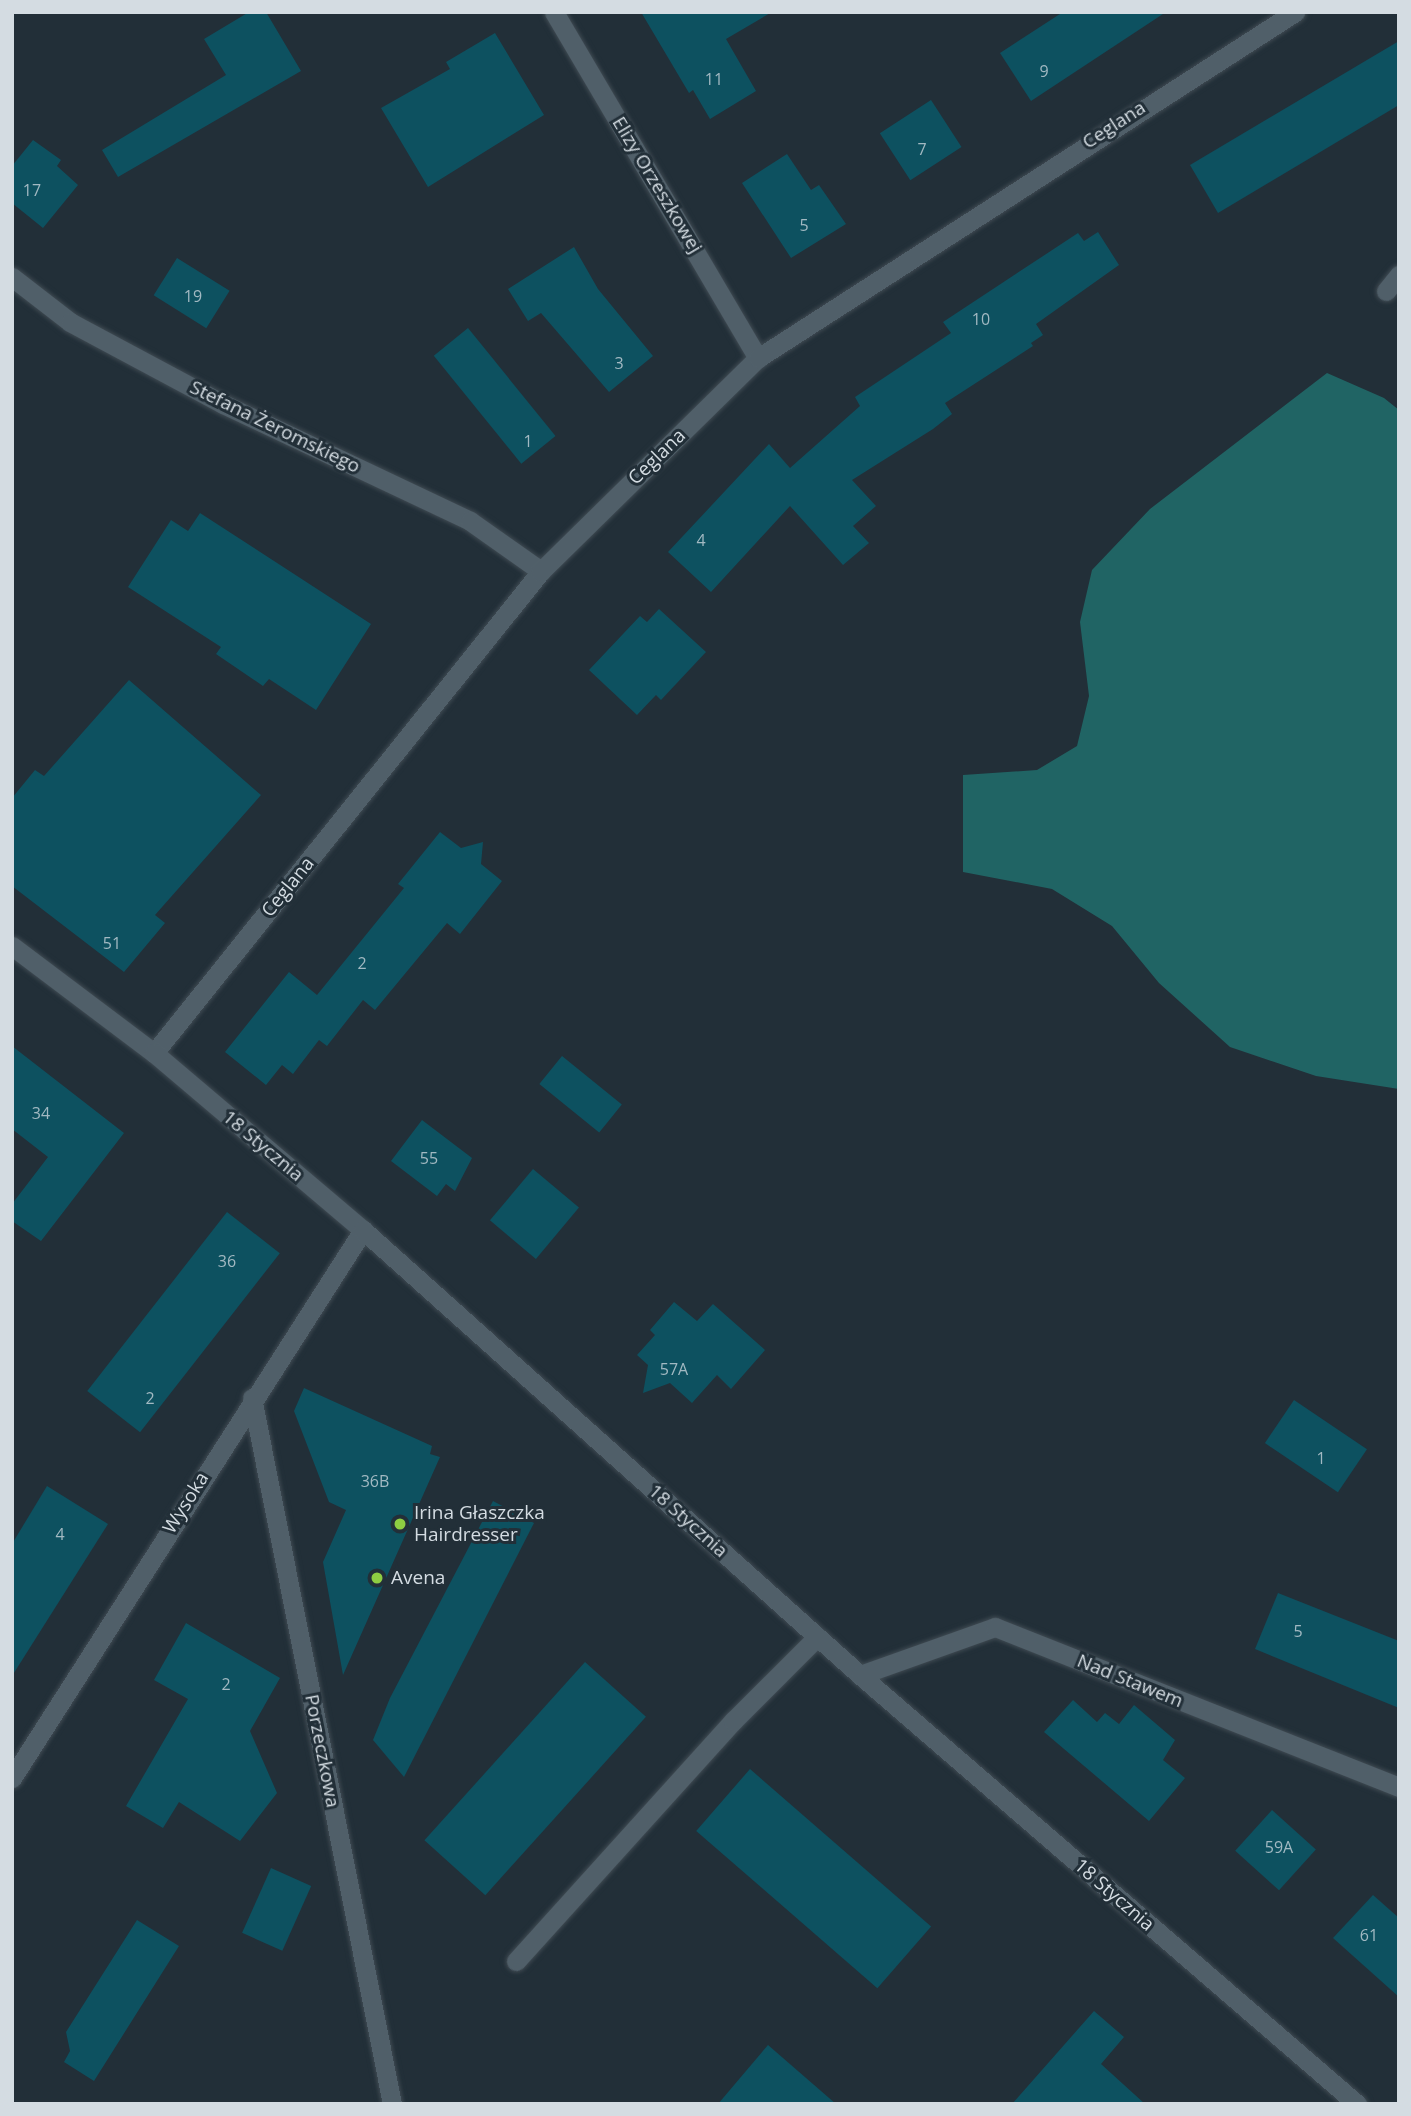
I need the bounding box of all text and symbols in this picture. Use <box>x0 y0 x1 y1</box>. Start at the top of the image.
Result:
house number: 9 <box>1039 61 1049 81</box>
house number: 11 <box>705 69 723 89</box>
street label: Ceglana <box>1078 96 1150 154</box>
street label: Elizy Orzeszkowej <box>607 113 707 257</box>
house number: 7 <box>917 139 927 159</box>
house number: 17 <box>23 180 41 200</box>
house number: 5 <box>799 215 809 235</box>
house number: 19 <box>184 286 202 306</box>
house number: 10 <box>972 309 990 329</box>
house number: 3 <box>614 353 624 373</box>
street label: Stefana Żeromskiego <box>186 376 364 478</box>
street label: Ceglana <box>624 424 690 490</box>
house number: 1 <box>523 431 533 451</box>
house number: 4 <box>696 530 706 550</box>
street label: Ceglana <box>257 852 319 922</box>
house number: 51 <box>103 933 121 953</box>
house number: 2 <box>357 953 367 973</box>
house number: 34 <box>32 1103 50 1123</box>
street label: 18 Stycznia <box>218 1106 308 1186</box>
house number: 55 <box>420 1148 438 1168</box>
house number: 36 <box>218 1251 236 1271</box>
house number: 57A <box>660 1359 688 1379</box>
house number: 2 <box>145 1388 155 1408</box>
house number: 1 <box>1316 1448 1326 1468</box>
street label: Wysoka <box>158 1468 214 1538</box>
house number: 36B <box>361 1471 389 1491</box>
street label: 18 Stycznia <box>644 1480 732 1562</box>
place label: Irina Głaszczka Hairdresser <box>414 1502 545 1546</box>
marker: Irina Głaszczka Hairdresser <box>392 1516 408 1532</box>
house number: 4 <box>55 1524 65 1544</box>
place label: Avena <box>391 1567 445 1589</box>
marker: Avena <box>369 1570 385 1586</box>
house number: 5 <box>1293 1621 1303 1641</box>
street label: Nad Stawem <box>1074 1649 1186 1713</box>
house number: 2 <box>221 1674 231 1694</box>
street label: Porzeczkowa <box>300 1692 344 1810</box>
house number: 59A <box>1265 1837 1293 1857</box>
street label: 18 Stycznia <box>1069 1854 1159 1936</box>
house number: 61 <box>1360 1925 1378 1945</box>

